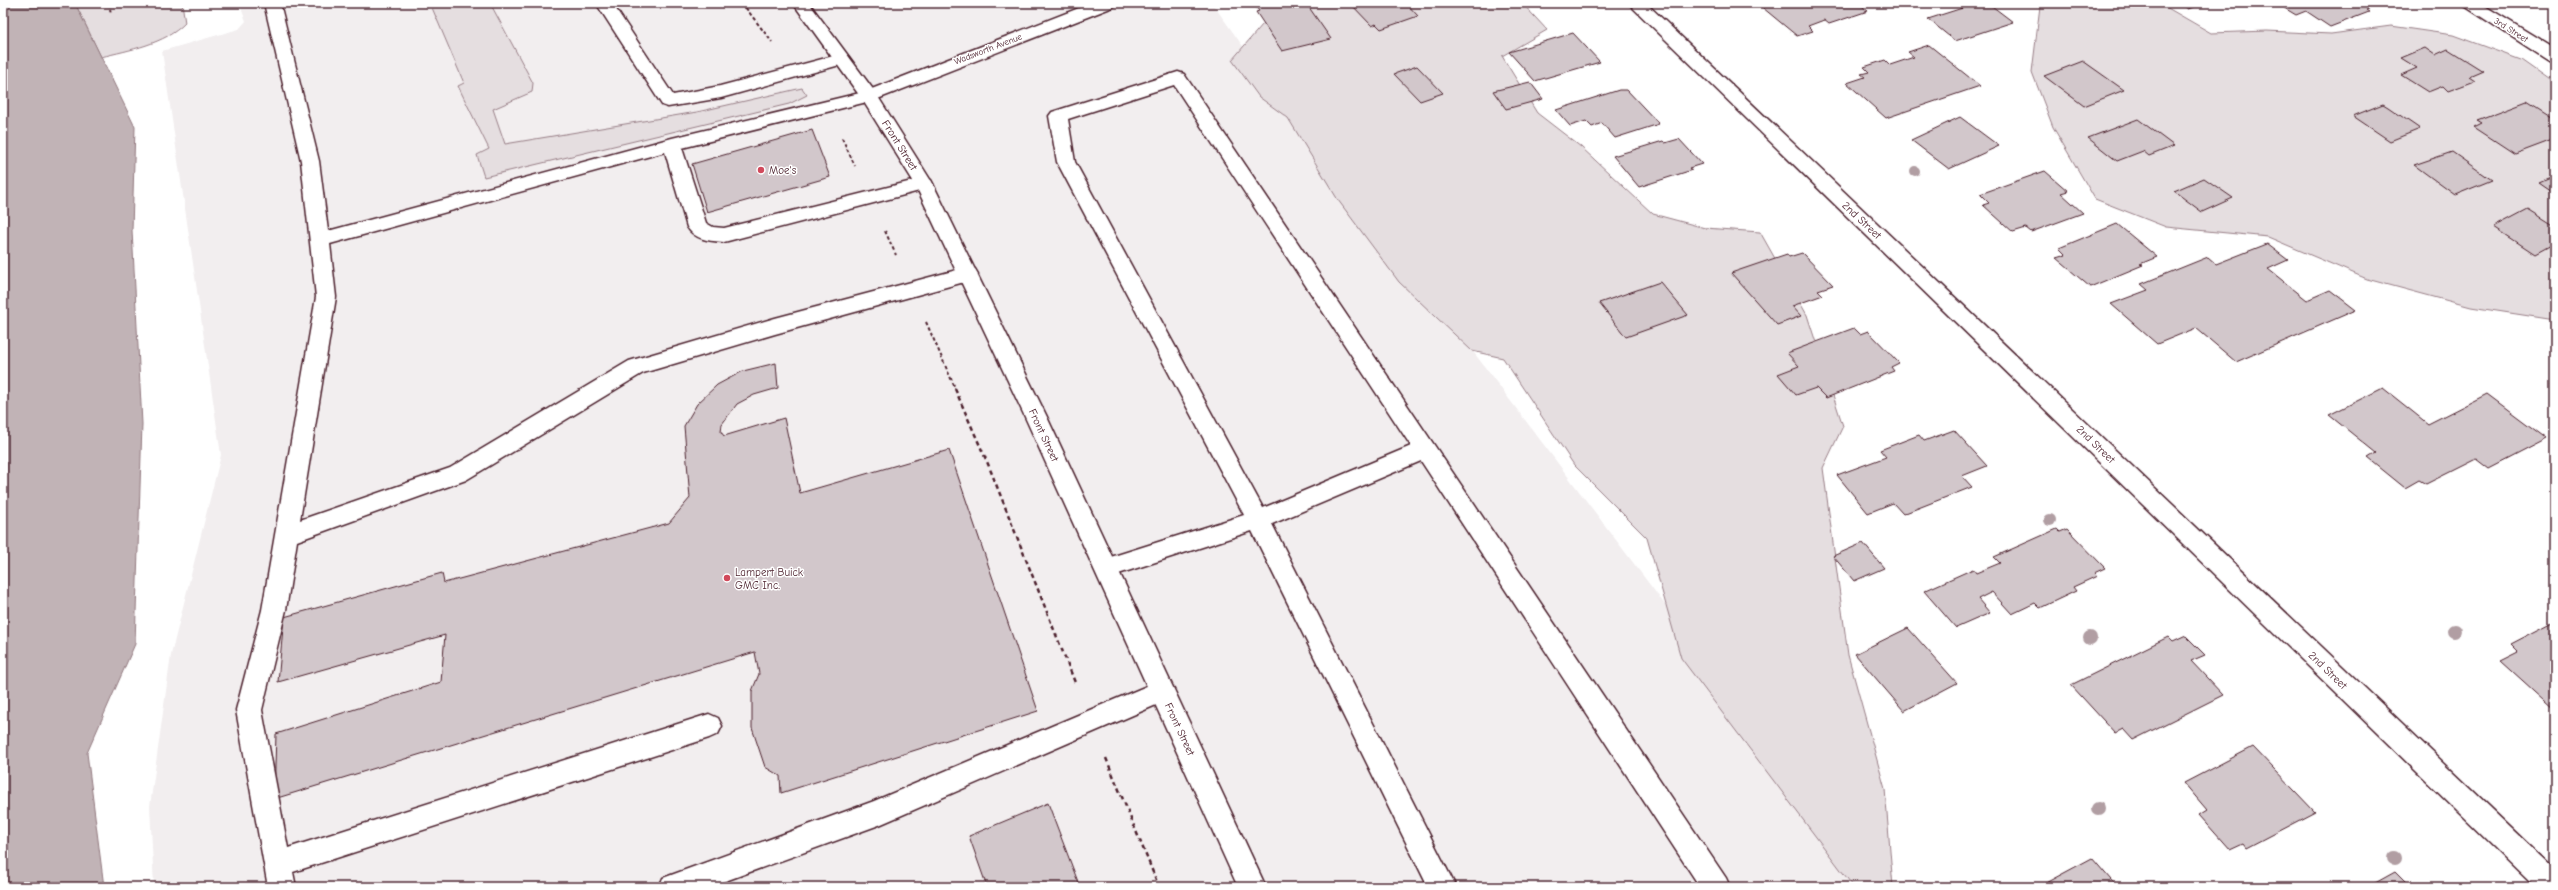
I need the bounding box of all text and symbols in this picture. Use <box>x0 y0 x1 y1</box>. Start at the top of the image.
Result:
street label: 3rd Street <box>2492 16 2530 45</box>
street label: Wadsworth Avenue <box>953 31 1024 67</box>
street label: Front Street <box>879 118 921 174</box>
place label: Moe's <box>769 164 797 177</box>
marker: Moe's <box>756 165 766 175</box>
street label: 2nd Street <box>1839 199 1885 242</box>
street label: Front Street <box>1026 407 1062 464</box>
street label: 2nd Street <box>2074 423 2118 467</box>
place label: Lampert Buick GMC Inc. <box>735 566 804 592</box>
marker: Lampert Buick GMC Inc. <box>722 573 732 583</box>
street label: 2nd Street <box>2306 649 2350 693</box>
street label: Front Street <box>1162 701 1198 758</box>

